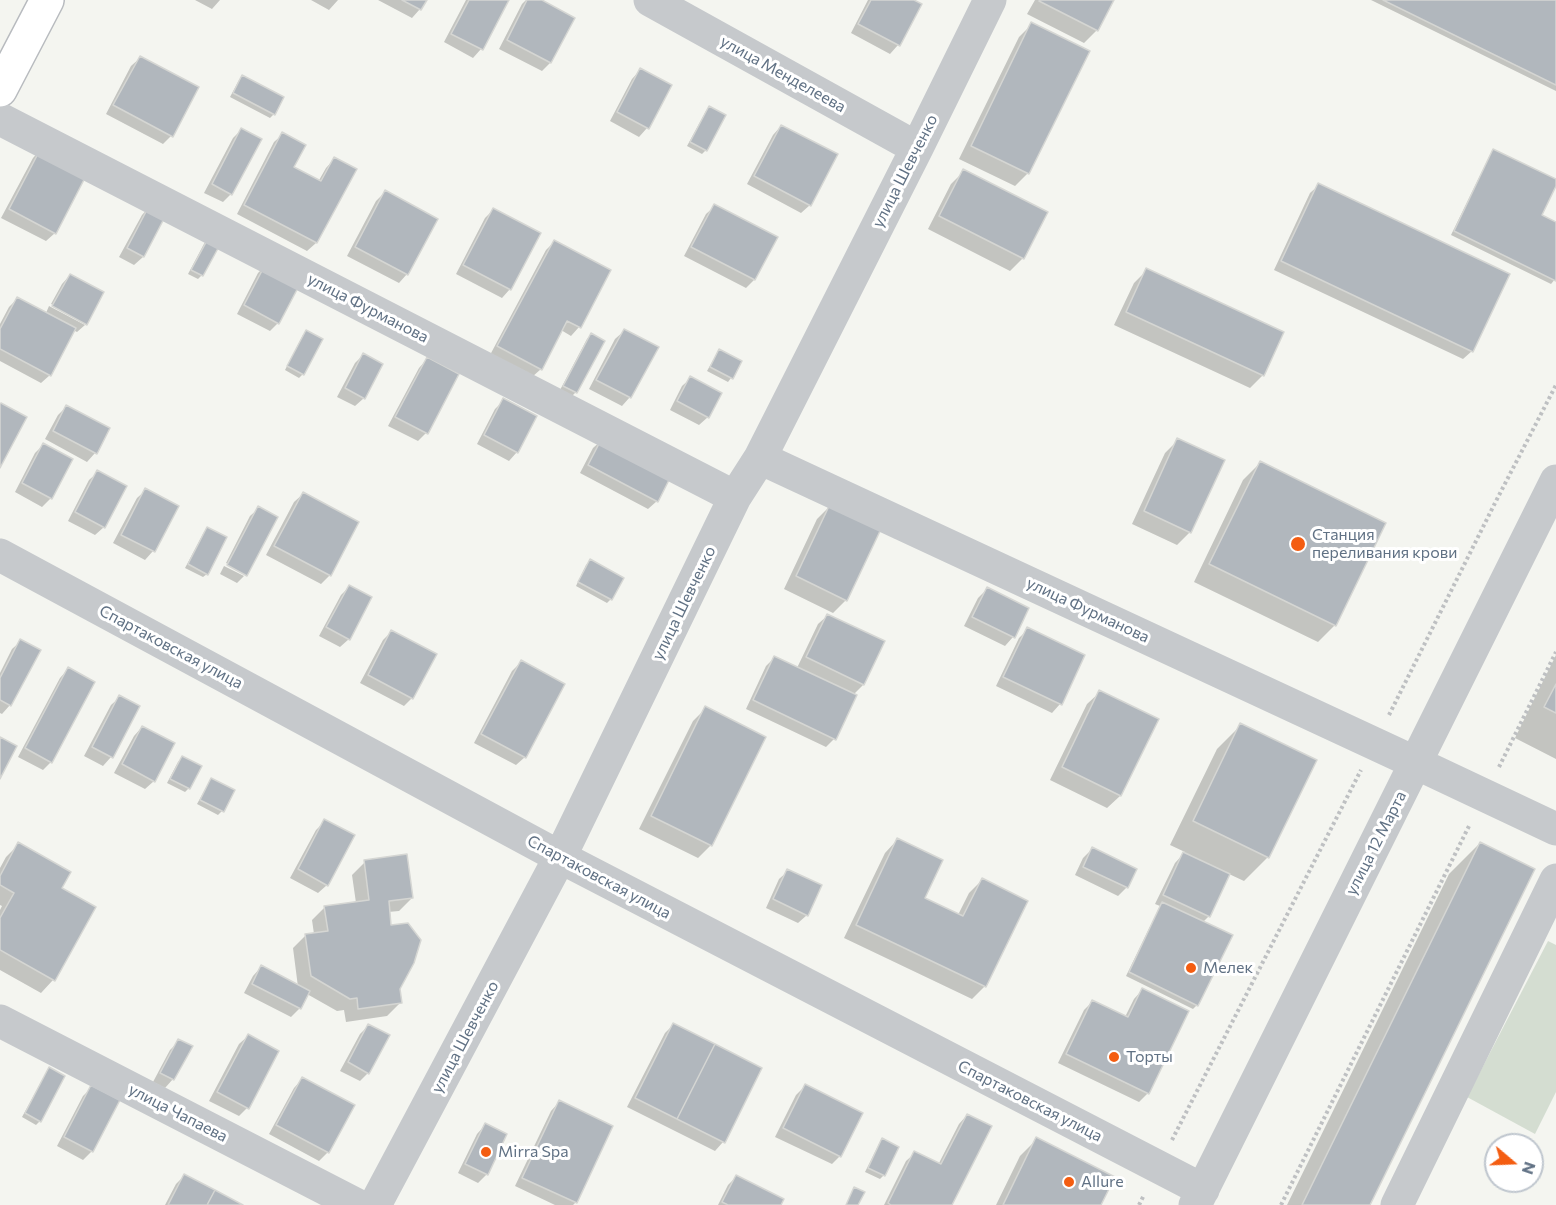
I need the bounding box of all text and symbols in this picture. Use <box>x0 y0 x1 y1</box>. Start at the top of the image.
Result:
street label: улица Менделеева <box>717 32 849 116</box>
street label: улица Шевченко <box>868 111 942 231</box>
street label: улица Фурманова <box>304 269 432 347</box>
place label: Станция переливания крови <box>1312 525 1457 563</box>
marker: Станция переливания крови <box>1289 535 1307 553</box>
street label: улица Шевченко <box>648 543 720 663</box>
street label: улица Фурманова <box>1024 573 1152 647</box>
street label: Спартаковская улица <box>96 601 246 693</box>
street label: улица 12 Марта <box>1342 788 1410 898</box>
street label: Спартаковская улица <box>524 831 674 923</box>
place label: Мелек <box>1203 958 1253 978</box>
marker: Мелек <box>1184 961 1198 975</box>
street label: улица Шевченко <box>427 978 503 1096</box>
place label: Торты <box>1126 1047 1173 1067</box>
marker: Торты <box>1107 1050 1121 1064</box>
street label: Спартаковская улица <box>955 1056 1105 1146</box>
street label: улица Чапаева <box>125 1080 231 1146</box>
north arrow <box>1484 1133 1544 1193</box>
place label: Mirra Spa <box>498 1142 569 1162</box>
marker: Mirra Spa <box>479 1145 493 1159</box>
text: N <box>1519 1160 1541 1177</box>
place label: Allure <box>1081 1172 1124 1192</box>
marker: Allure <box>1062 1175 1076 1189</box>

